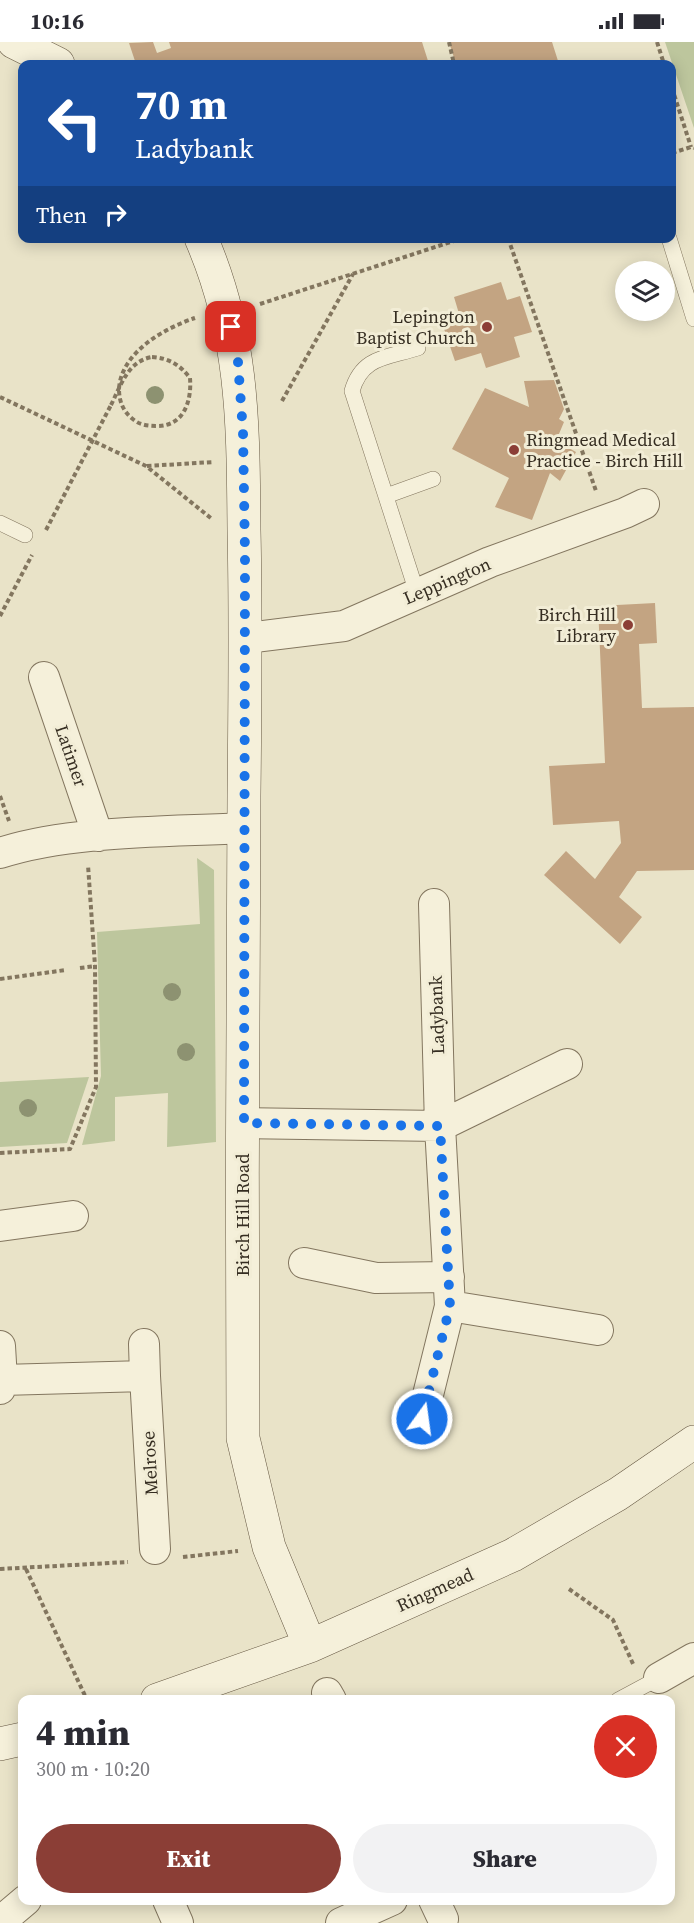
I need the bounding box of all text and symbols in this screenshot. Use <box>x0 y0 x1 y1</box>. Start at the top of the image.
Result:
text: 10:16 <box>30 6 84 36</box>
text: 70 m <box>135 75 228 133</box>
icon: left <box>36 84 114 162</box>
text: Ladybank <box>135 130 253 167</box>
icon: right <box>99 198 132 231</box>
text: Then <box>36 200 87 230</box>
map controls <box>615 261 675 321</box>
button: layers <box>615 261 675 321</box>
pin <box>205 301 256 352</box>
place label: Lepington Baptist Church <box>356 304 475 350</box>
icon: arrive <box>214 310 247 343</box>
marker: Lepington Baptist Church <box>480 320 494 334</box>
place label: Ringmead Medical Practice - Birch Hill <box>526 427 683 473</box>
marker: Ringmead Medical Practice - Birch Hill <box>507 443 521 457</box>
street label: Leppington <box>399 551 494 610</box>
place label: Birch Hill Library <box>538 602 617 648</box>
marker: Birch Hill Library <box>621 618 635 632</box>
street label: Latimer <box>49 721 94 791</box>
street label: Ladybank <box>423 975 450 1055</box>
street label: Birch Hill Road <box>230 1154 255 1276</box>
position arrow <box>390 1387 454 1451</box>
street label: Melrose <box>135 1430 164 1496</box>
street label: Ringmead <box>392 1561 477 1618</box>
text: 4 min <box>36 1708 130 1757</box>
button: close <box>594 1715 657 1778</box>
text: 300 m · 10:20 <box>36 1755 150 1783</box>
button: Exit <box>36 1824 341 1893</box>
button: Share <box>353 1824 657 1893</box>

